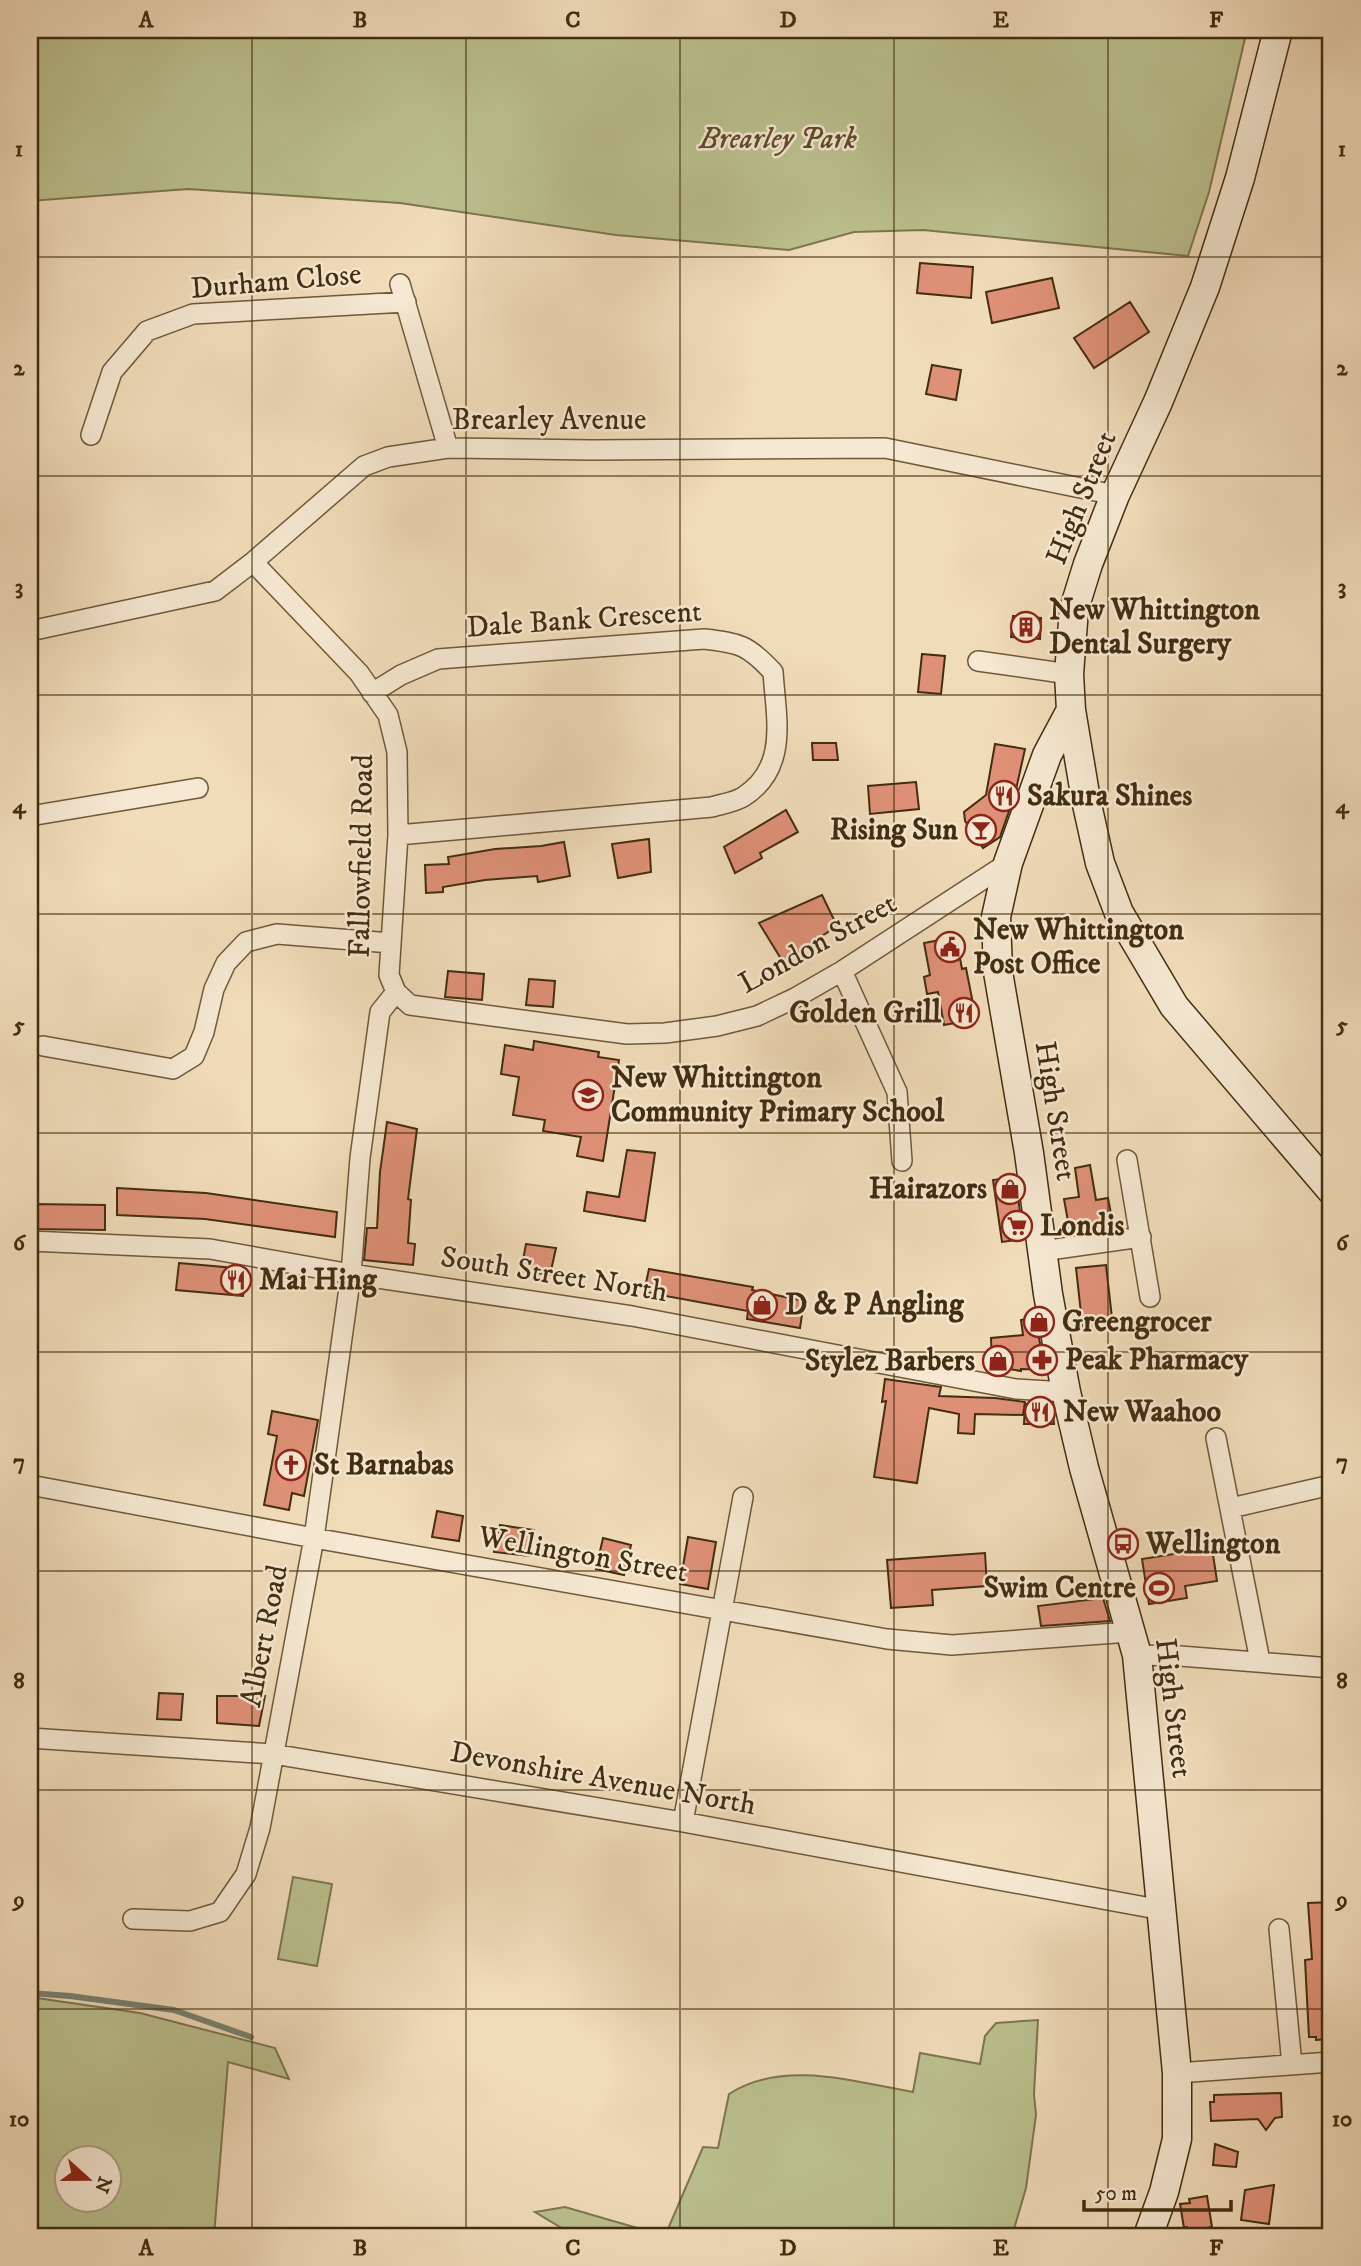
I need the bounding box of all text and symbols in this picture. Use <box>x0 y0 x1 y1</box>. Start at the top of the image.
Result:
text: A <box>138 6 155 35</box>
text: B <box>353 6 367 35</box>
text: C <box>565 6 581 35</box>
text: D <box>779 6 797 35</box>
text: E <box>993 6 1009 35</box>
text: F <box>1209 6 1224 35</box>
park label: Brearley Park <box>698 121 857 158</box>
text: 1 <box>15 135 23 164</box>
text: 1 <box>1338 135 1346 164</box>
street label: Durham Close <box>189 256 363 308</box>
text: 2 <box>13 354 25 383</box>
text: 2 <box>1336 354 1348 383</box>
street label: Brearley Avenue <box>452 402 646 439</box>
street label: High Street <box>1039 426 1125 570</box>
text: 3 <box>15 573 23 602</box>
text: 3 <box>1338 573 1346 602</box>
place label: New Whittington Dental Surgery <box>1049 592 1260 663</box>
street label: Dale Bank Crescent <box>465 593 703 647</box>
building icon: New Whittington Dental Surgery <box>1009 610 1043 644</box>
street label: Fallowfield Road <box>342 754 382 958</box>
place label: Sakura Shines <box>1027 778 1192 815</box>
restaurant icon: Sakura Shines <box>987 779 1021 813</box>
text: 4 <box>12 792 27 821</box>
text: 4 <box>1335 792 1350 821</box>
place label: Rising Sun <box>830 812 958 849</box>
bar icon: Rising Sun <box>964 813 998 847</box>
street label: London Street <box>733 886 903 1002</box>
place label: New Whittington Post Office <box>973 912 1184 983</box>
public building icon: New Whittington Post Office <box>933 930 967 964</box>
place label: Golden Grill <box>789 995 942 1032</box>
restaurant icon: Golden Grill <box>947 996 981 1030</box>
text: 5 <box>12 1011 25 1040</box>
text: 5 <box>1335 1011 1348 1040</box>
street label: High Street <box>1026 1039 1084 1183</box>
place label: New Whittington Community Primary School <box>611 1060 945 1131</box>
school or university icon: New Whittington Community Primary School <box>571 1078 605 1112</box>
place label: Hairazors <box>869 1171 987 1208</box>
shop icon: Hairazors <box>993 1172 1027 1206</box>
place label: Londis <box>1040 1208 1125 1245</box>
supermarket icon: Londis <box>1000 1209 1034 1243</box>
text: 6 <box>13 1229 27 1258</box>
text: 6 <box>1336 1229 1350 1258</box>
street label: South Street North <box>438 1239 670 1311</box>
place label: Mai Hing <box>259 1262 378 1299</box>
restaurant icon: Mai Hing <box>219 1263 253 1297</box>
place label: D & P Angling <box>785 1287 965 1324</box>
shop icon: D & P Angling <box>745 1288 779 1322</box>
place label: Greengrocer <box>1062 1304 1212 1341</box>
shop icon: Greengrocer <box>1022 1305 1056 1339</box>
place label: Peak Pharmacy <box>1065 1342 1249 1379</box>
place label: Stylez Barbers <box>805 1343 975 1380</box>
pharmacy icon: Peak Pharmacy <box>1025 1343 1059 1377</box>
shop icon: Stylez Barbers <box>981 1344 1015 1378</box>
place label: New Waahoo <box>1063 1394 1221 1431</box>
restaurant icon: New Waahoo <box>1023 1395 1057 1429</box>
place label: St Barnabas <box>314 1447 454 1484</box>
text: 7 <box>13 1448 25 1477</box>
church icon: St Barnabas <box>274 1448 308 1482</box>
text: 7 <box>1336 1448 1348 1477</box>
street label: Wellington Street <box>475 1518 690 1592</box>
place label: Wellington <box>1145 1526 1281 1563</box>
bus stop icon: Wellington <box>1106 1527 1140 1561</box>
street label: Albert Road <box>233 1562 297 1710</box>
place label: Swim Centre <box>984 1570 1137 1607</box>
sports icon: Swim Centre <box>1142 1571 1176 1605</box>
street label: High Street <box>1146 1636 1200 1780</box>
text: 8 <box>13 1667 25 1696</box>
text: 8 <box>1336 1667 1348 1696</box>
street label: Devonshire Avenue North <box>447 1734 759 1824</box>
text: 9 <box>11 1886 25 1915</box>
text: 9 <box>1334 1886 1348 1915</box>
text: 10 <box>9 2105 29 2134</box>
text: 10 <box>1332 2105 1352 2134</box>
north arrow <box>52 2144 122 2214</box>
scale bar <box>1084 2168 1232 2212</box>
text: N <box>89 2173 116 2196</box>
text: 50 m <box>1095 2181 1137 2207</box>
text: A <box>138 2234 155 2263</box>
text: B <box>353 2234 367 2263</box>
text: C <box>565 2234 581 2263</box>
text: D <box>779 2234 797 2263</box>
text: E <box>993 2234 1009 2263</box>
text: F <box>1209 2234 1224 2263</box>

